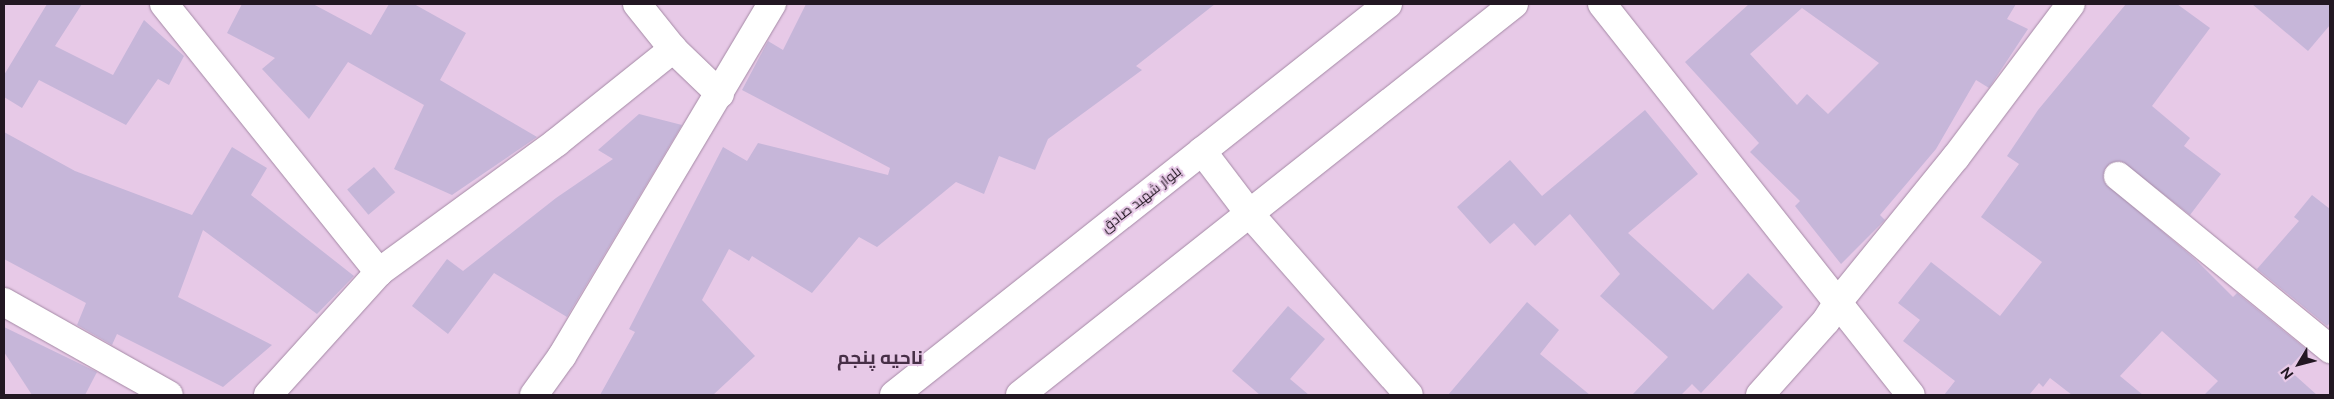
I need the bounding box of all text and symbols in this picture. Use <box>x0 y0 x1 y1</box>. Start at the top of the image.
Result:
street label: بلوار شهید صادق <box>1098 162 1184 236</box>
north arrow <box>2274 339 2324 389</box>
district label: ناحیه پنجم <box>837 347 923 369</box>
text: N <box>2277 364 2297 382</box>

